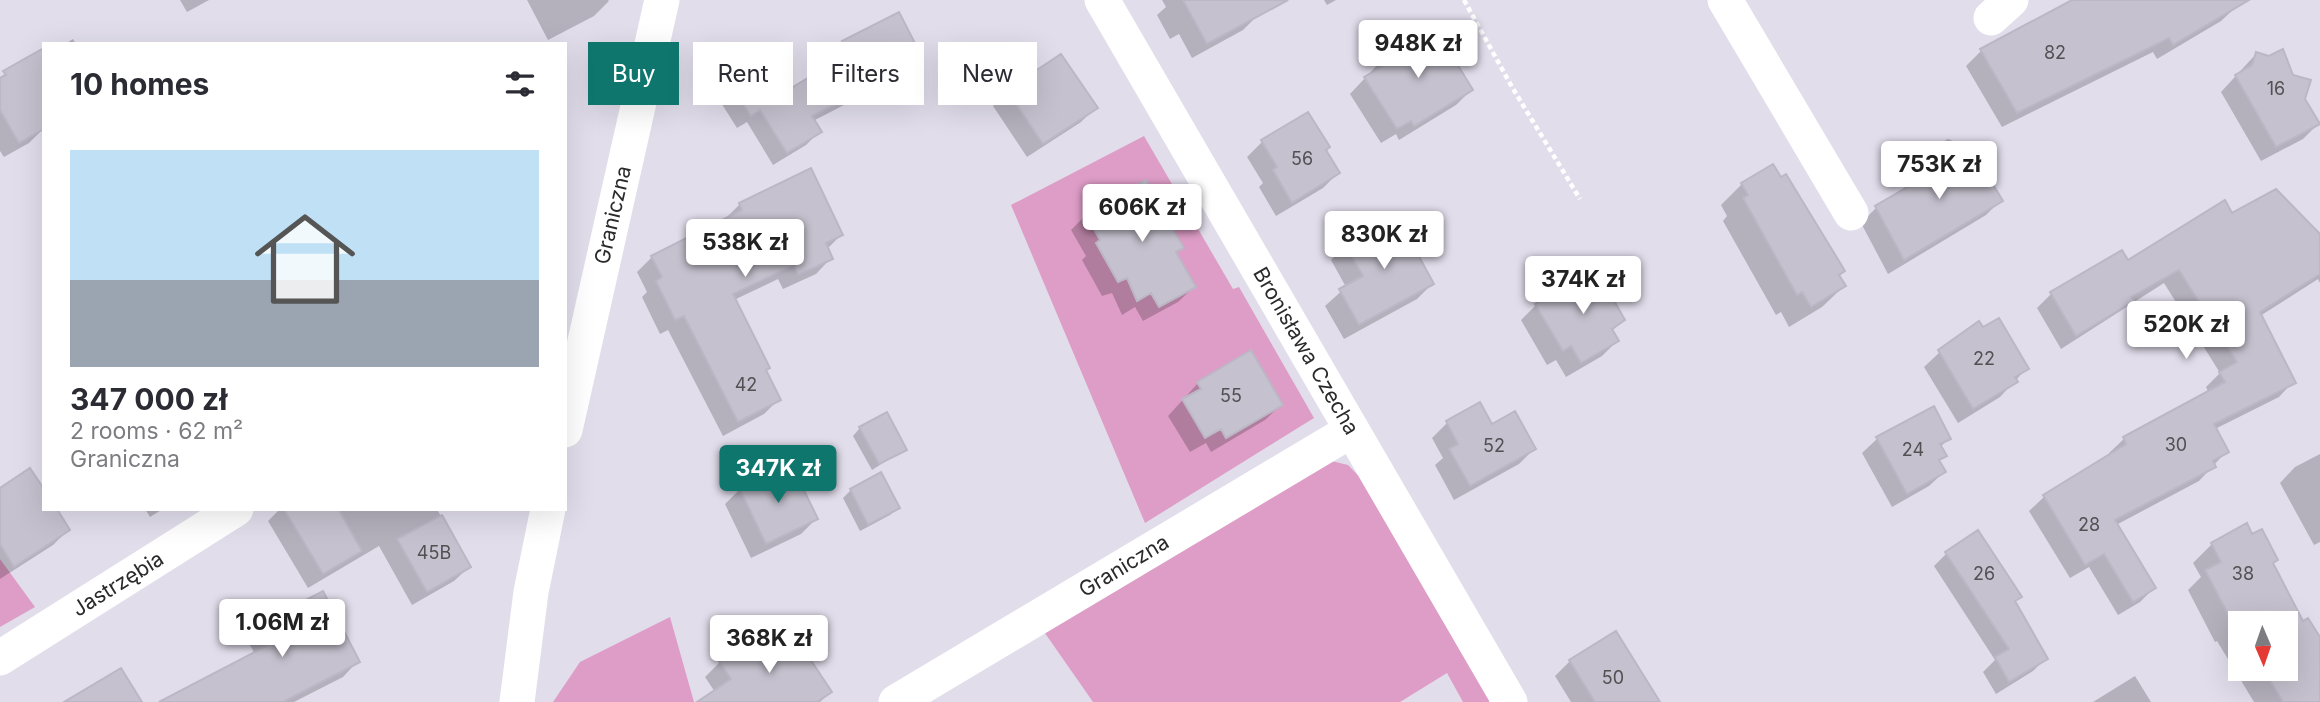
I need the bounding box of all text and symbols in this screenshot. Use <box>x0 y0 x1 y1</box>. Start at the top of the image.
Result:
pin: 948K zł <box>1353 20 1483 80</box>
text: 948K zł <box>1375 29 1461 57</box>
chip: Buy <box>588 42 679 105</box>
chip: Rent <box>693 42 793 105</box>
chip: Filters <box>807 42 924 105</box>
chip: New <box>938 42 1037 105</box>
house number: 82 <box>2044 42 2066 63</box>
icon: filters <box>501 65 539 103</box>
text: 10 homes <box>70 66 209 102</box>
house number: 16 <box>2267 78 2285 99</box>
pin: 753K zł <box>1874 142 2004 201</box>
house number: 56 <box>1291 148 1313 169</box>
text: 753K zł <box>1897 150 1981 178</box>
street label: Graniczna <box>589 163 636 267</box>
pin: 606K zł <box>1077 184 1207 244</box>
text: 606K zł <box>1099 193 1185 221</box>
icon: home <box>242 196 368 322</box>
pin: 830K zł <box>1319 212 1449 271</box>
pin: 538K zł <box>680 219 810 279</box>
text: 830K zł <box>1341 220 1427 248</box>
text: 538K zł <box>702 228 788 256</box>
pin: 374K zł <box>1518 256 1648 316</box>
street label: Bronisława Czecha <box>1248 263 1365 439</box>
text: 374K zł <box>1541 265 1625 293</box>
pin: 520K zł <box>2121 302 2251 361</box>
text: 520K zł <box>2143 310 2229 338</box>
house number: 22 <box>1973 348 1995 369</box>
house number: 42 <box>735 374 757 395</box>
text: 347 000 zł <box>70 381 227 417</box>
house number: 55 <box>1220 385 1242 406</box>
text: 2 rooms · 62 m² <box>70 417 243 445</box>
house number: 30 <box>2165 434 2187 455</box>
house number: 52 <box>1483 435 1505 456</box>
house number: 24 <box>1902 439 1924 460</box>
text: Graniczna <box>70 445 180 473</box>
pin: 347K zł <box>713 446 843 505</box>
text: 347K zł <box>735 454 821 482</box>
house number: 28 <box>2078 514 2100 535</box>
street label: Graniczna <box>1074 529 1173 602</box>
house number: 45B <box>417 542 451 563</box>
street label: Jastrzębia <box>67 546 168 621</box>
house number: 26 <box>1973 563 1995 584</box>
house number: 38 <box>2232 563 2254 584</box>
pin: 1.06M zł <box>210 600 354 659</box>
text: 1.06M zł <box>235 608 329 636</box>
north arrow <box>2228 611 2298 681</box>
map controls <box>2228 611 2298 681</box>
pin: 368K zł <box>704 616 834 675</box>
text: 368K zł <box>726 624 812 652</box>
house number: 50 <box>1602 667 1624 688</box>

